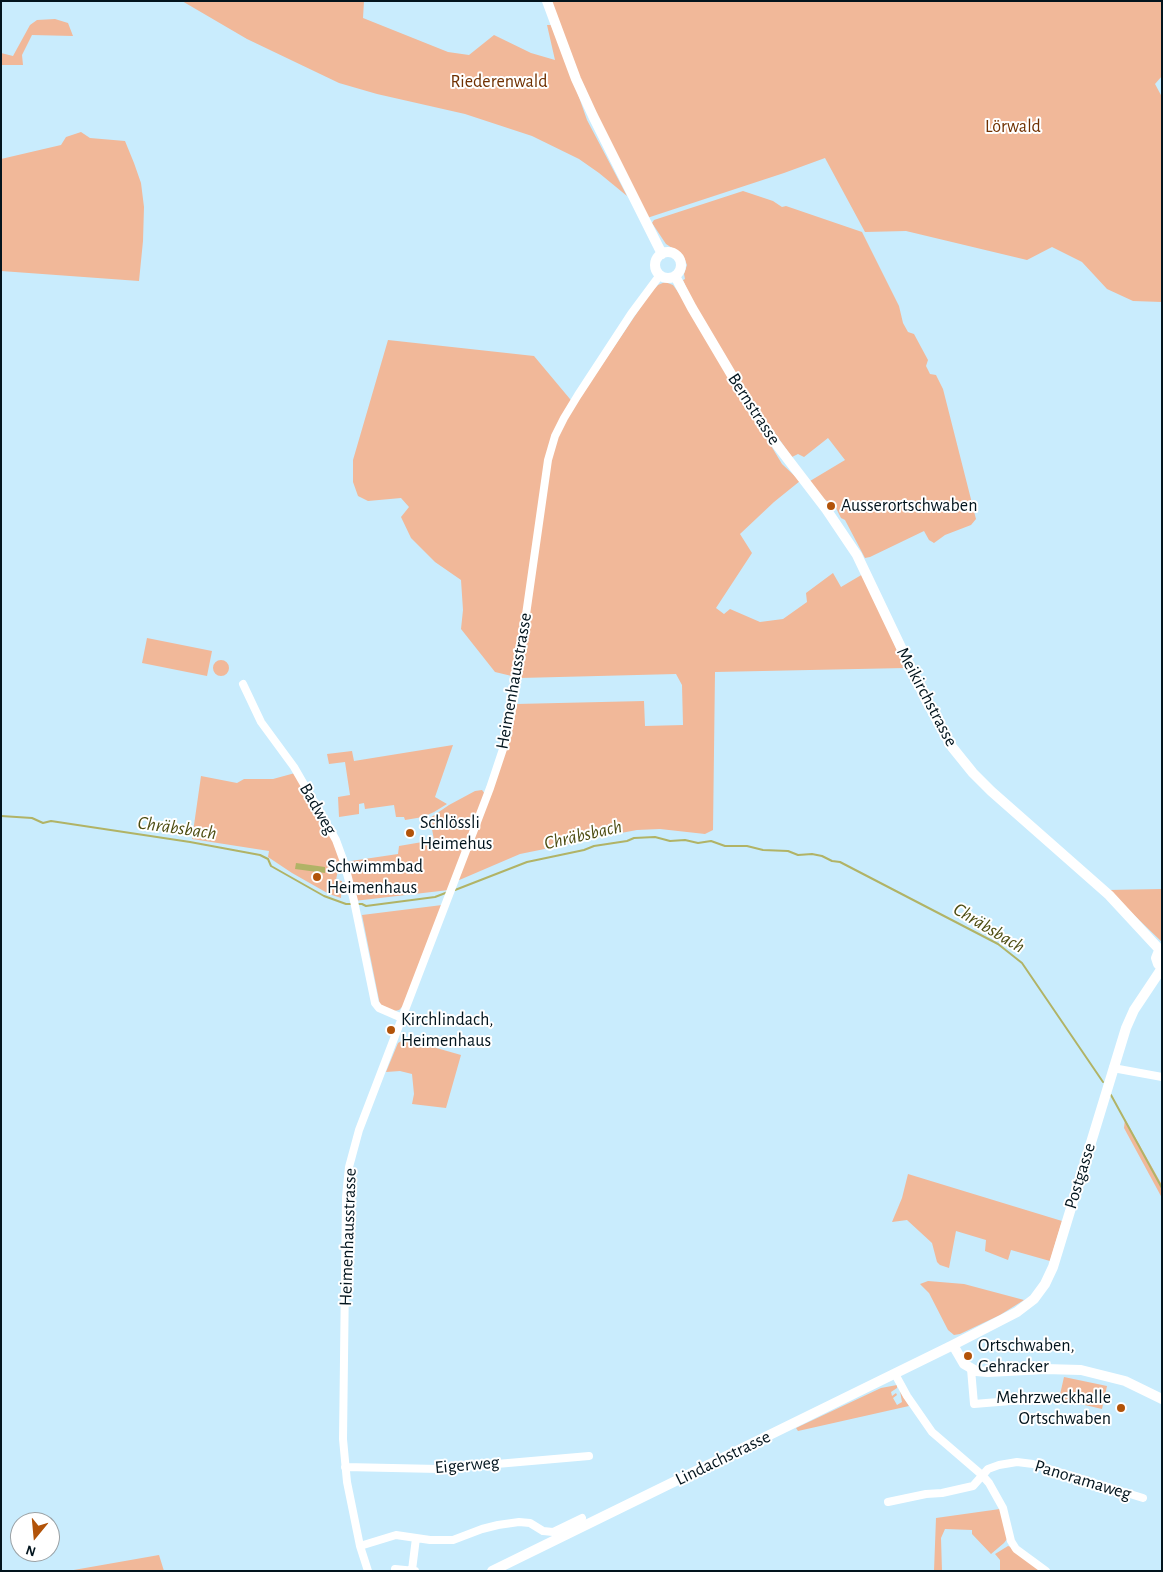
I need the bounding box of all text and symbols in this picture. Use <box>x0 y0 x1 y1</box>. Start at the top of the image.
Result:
park label: Riederenwald <box>450 71 548 93</box>
park label: Lörwald <box>985 116 1041 138</box>
street label: Bernstrasse <box>723 369 785 449</box>
place label: Ausserortschwaben <box>841 495 977 517</box>
marker: Ausserortschwaben <box>825 500 837 512</box>
street label: Heimenhausstrasse <box>491 611 537 751</box>
street label: Meikirchstrasse <box>892 644 962 750</box>
street label: Badweg <box>295 779 341 839</box>
water label: Chräbsbach <box>136 811 218 845</box>
place label: Schlössli Heimehus <box>420 812 493 854</box>
water label: Chräbsbach <box>542 815 624 855</box>
marker: Schlössli Heimehus <box>404 827 416 839</box>
place label: Schwimmbad Heimenhaus <box>327 856 423 899</box>
marker: Schwimmbad Heimenhaus <box>311 871 323 883</box>
water label: Chräbsbach <box>949 898 1029 958</box>
place label: Kirchlindach, Heimenhaus <box>401 1009 493 1052</box>
marker: Kirchlindach, Heimenhaus <box>385 1024 397 1036</box>
street label: Postgasse <box>1060 1140 1100 1212</box>
street label: Heimenhausstrasse <box>335 1168 361 1306</box>
place label: Ortschwaben, Gehracker <box>978 1335 1075 1378</box>
marker: Ortschwaben, Gehracker <box>962 1350 974 1362</box>
place label: Mehrzweckhalle Ortschwaben <box>996 1387 1111 1430</box>
marker: Mehrzweckhalle Ortschwaben <box>1115 1402 1127 1414</box>
street label: Lindachstrasse <box>672 1426 774 1490</box>
street label: Eigerweg <box>434 1451 500 1479</box>
street label: Panoramaweg <box>1032 1455 1134 1505</box>
north arrow <box>10 1512 60 1562</box>
text: N <box>24 1542 38 1559</box>

